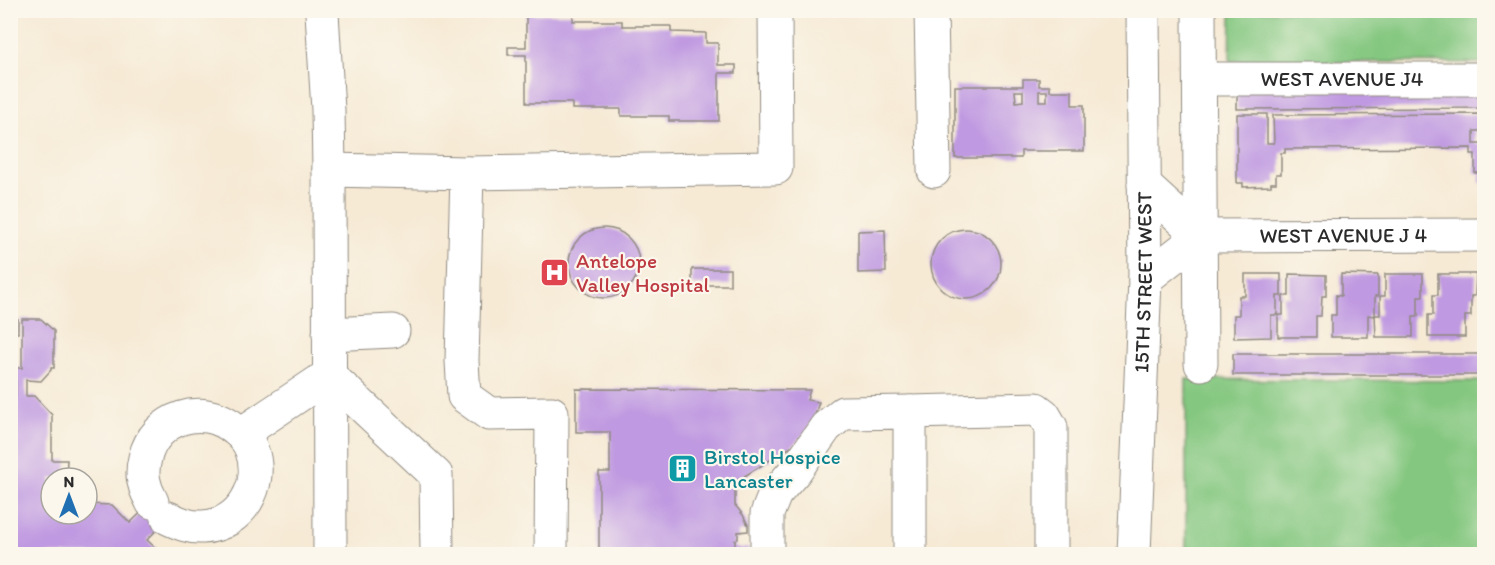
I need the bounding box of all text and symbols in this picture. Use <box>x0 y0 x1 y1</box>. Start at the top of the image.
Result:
street label: WEST AVENUE J4 <box>1261 66 1424 91</box>
street label: 15TH STREET WEST <box>1128 191 1157 373</box>
street label: WEST AVENUE J 4 <box>1259 222 1427 248</box>
place label: Antelope Valley Hospital <box>576 248 709 297</box>
hospital icon: Antelope Valley Hospital <box>539 257 571 289</box>
place label: Birstol Hospice Lancaster <box>704 444 841 493</box>
building icon: Birstol Hospice Lancaster <box>667 453 699 485</box>
north arrow <box>39 466 99 526</box>
text: N <box>64 472 74 491</box>

